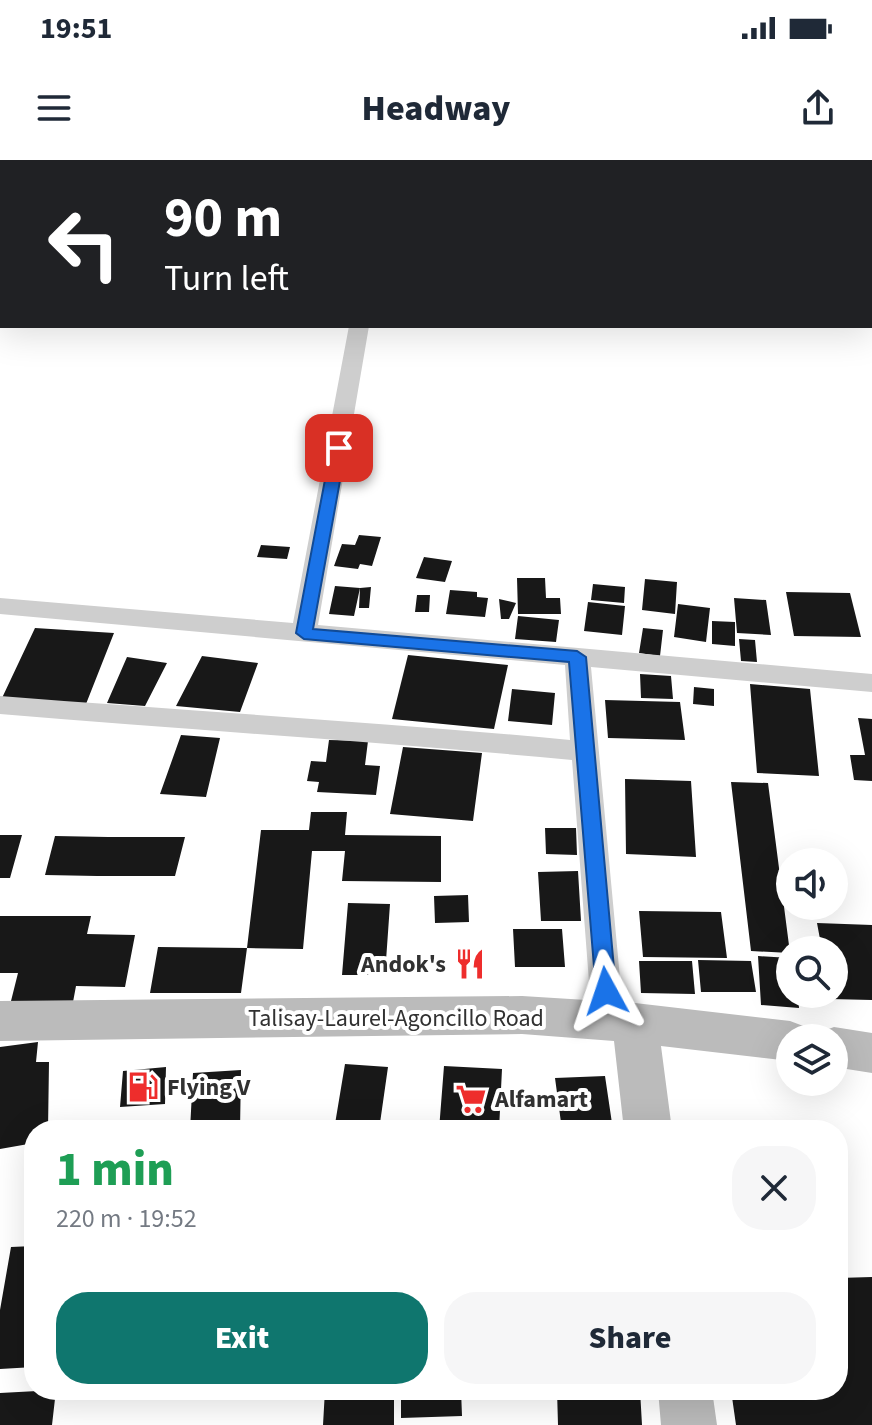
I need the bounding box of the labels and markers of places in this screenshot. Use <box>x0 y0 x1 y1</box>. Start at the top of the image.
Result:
pin <box>305 414 373 482</box>
place label: Andok's <box>360 947 446 982</box>
restaurant icon: Andok's <box>453 947 487 981</box>
fuel station icon: Flying V <box>126 1070 160 1104</box>
place label: Flying V <box>167 1070 251 1105</box>
supermarket icon: Alfamart <box>454 1082 488 1116</box>
place label: Alfamart <box>494 1082 588 1117</box>

